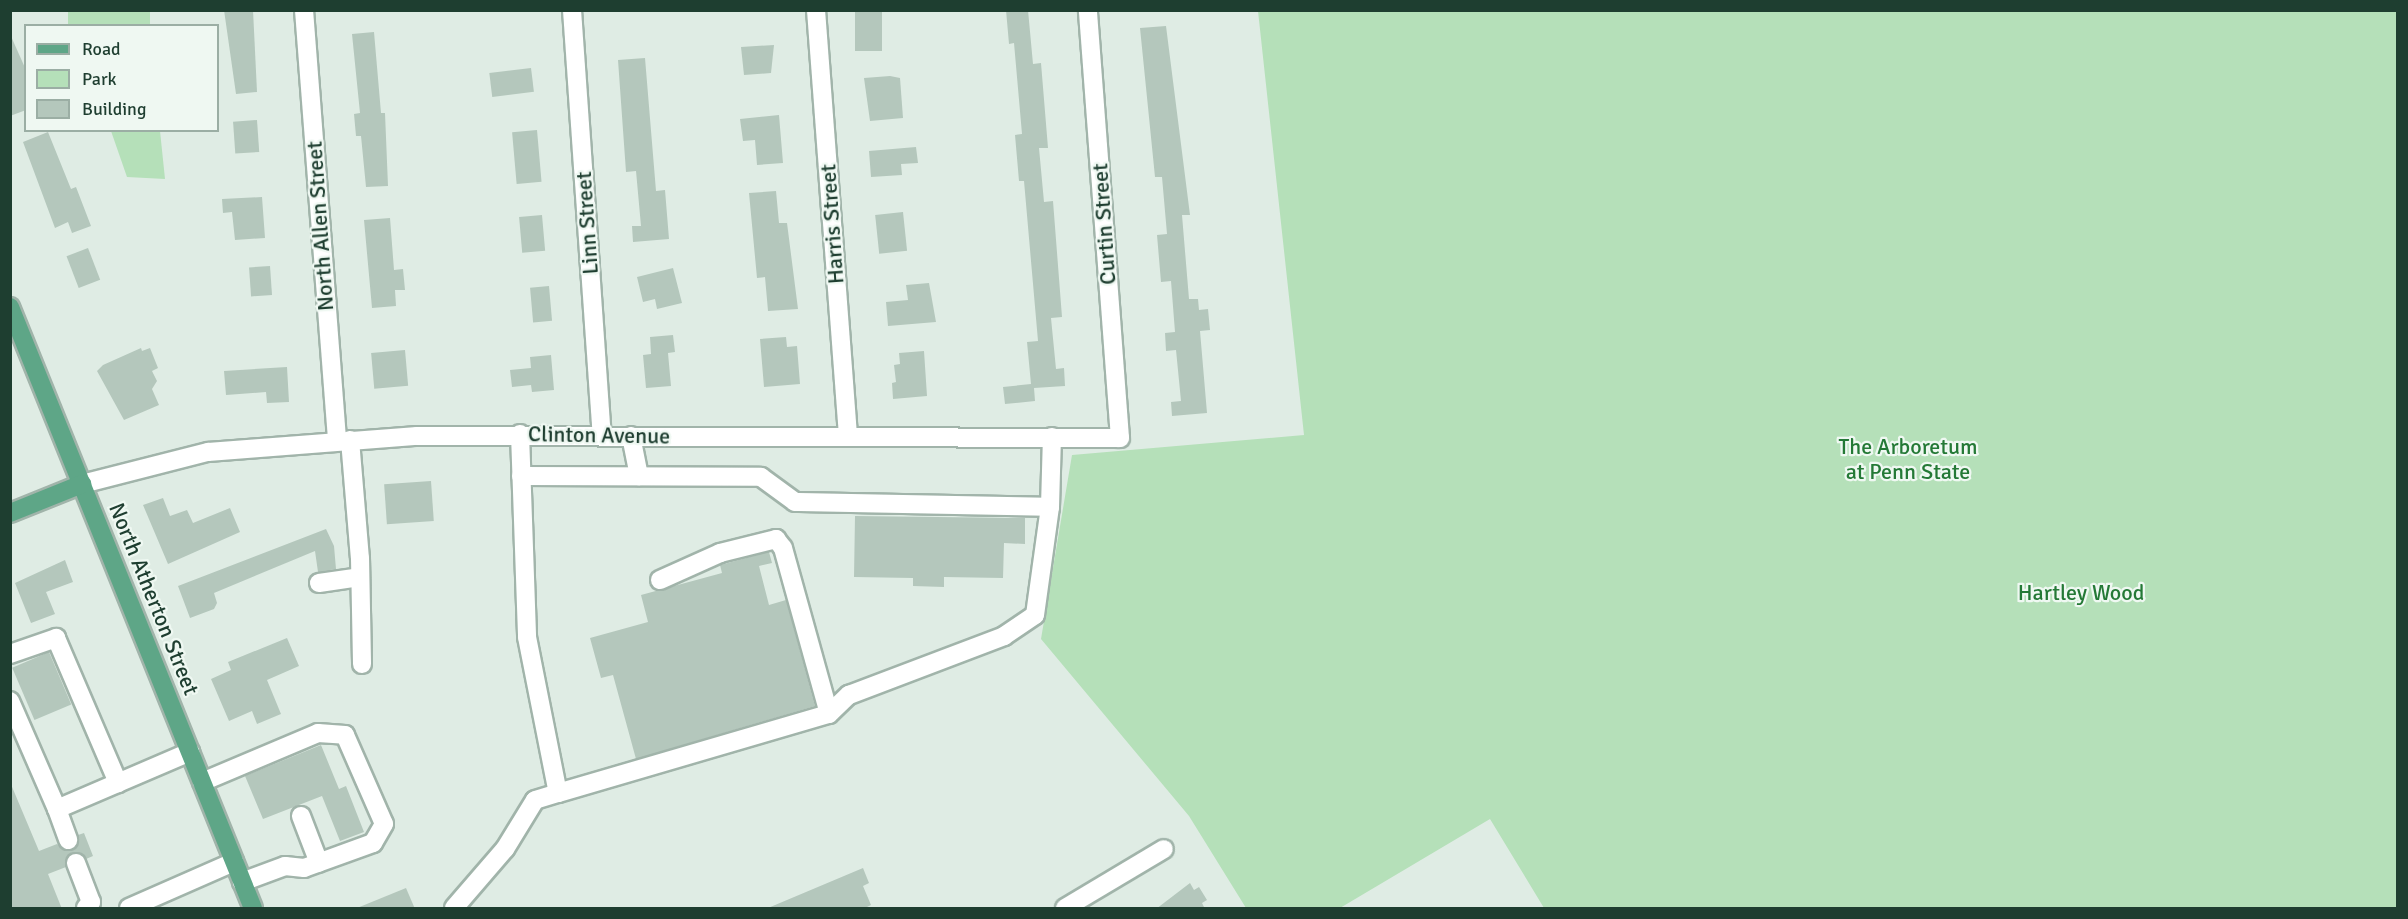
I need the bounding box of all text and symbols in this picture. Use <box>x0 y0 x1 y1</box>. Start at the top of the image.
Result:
legend <box>24 24 219 132</box>
text: Road <box>82 38 121 60</box>
text: Park <box>82 68 117 90</box>
text: Building <box>82 98 146 120</box>
street label: North Allen Street <box>301 140 339 312</box>
street label: Curtin Street <box>1087 162 1121 286</box>
street label: Harris Street <box>815 163 849 285</box>
street label: Linn Street <box>570 171 604 275</box>
street label: Clinton Avenue <box>528 421 670 449</box>
park label: The Arboretum at Penn State <box>1838 433 1978 484</box>
street label: North Atherton Street <box>103 499 205 699</box>
park label: Hartley Wood <box>2018 580 2144 606</box>

